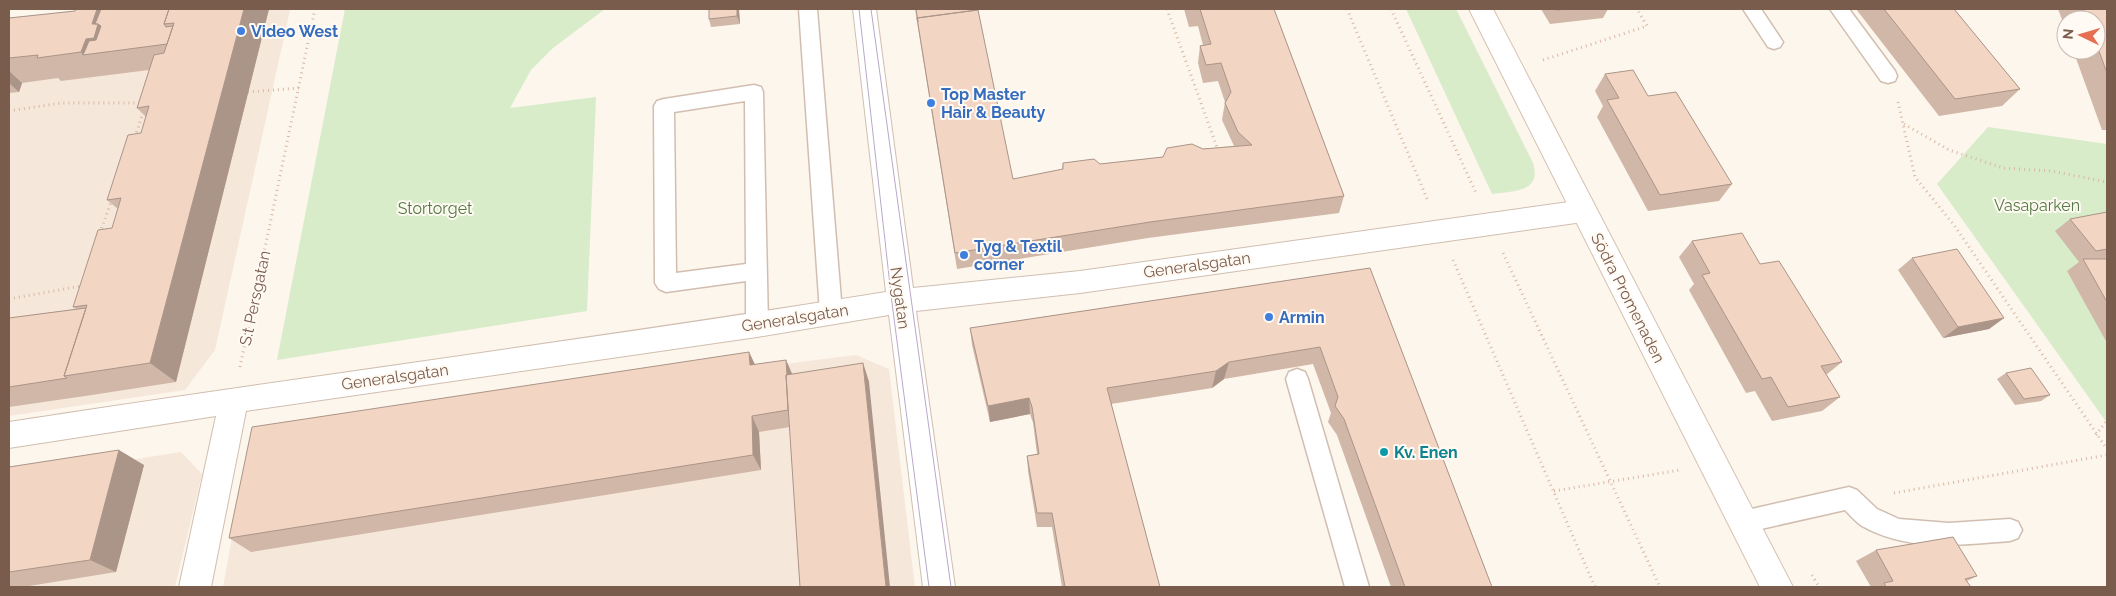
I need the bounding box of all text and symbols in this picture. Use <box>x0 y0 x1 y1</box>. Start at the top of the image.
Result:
north arrow <box>2056 10 2106 60</box>
place label: Video West <box>251 22 338 41</box>
marker: Video West <box>235 25 247 37</box>
text: N <box>2060 28 2076 40</box>
place label: Top Master Hair & Beauty <box>941 85 1046 122</box>
marker: Top Master Hair & Beauty <box>925 97 937 109</box>
park label: Vasaparken <box>1994 196 2080 215</box>
park label: Stortorget <box>398 199 473 218</box>
street label: Södra Promenaden <box>1587 230 1669 366</box>
place label: Tyg & Textil corner <box>974 237 1063 274</box>
street label: Generalsgatan <box>1142 248 1252 282</box>
street label: S:t Persgatan <box>236 249 274 347</box>
marker: Tyg & Textil corner <box>958 249 970 261</box>
street label: Nygatan <box>886 266 914 330</box>
street label: Generalsgatan <box>740 300 850 336</box>
place label: Armin <box>1279 308 1325 327</box>
marker: Armin <box>1263 311 1275 323</box>
street label: Generalsgatan <box>340 360 450 394</box>
place label: Kv. Enen <box>1394 443 1458 462</box>
marker: Kv. Enen <box>1378 446 1390 458</box>

